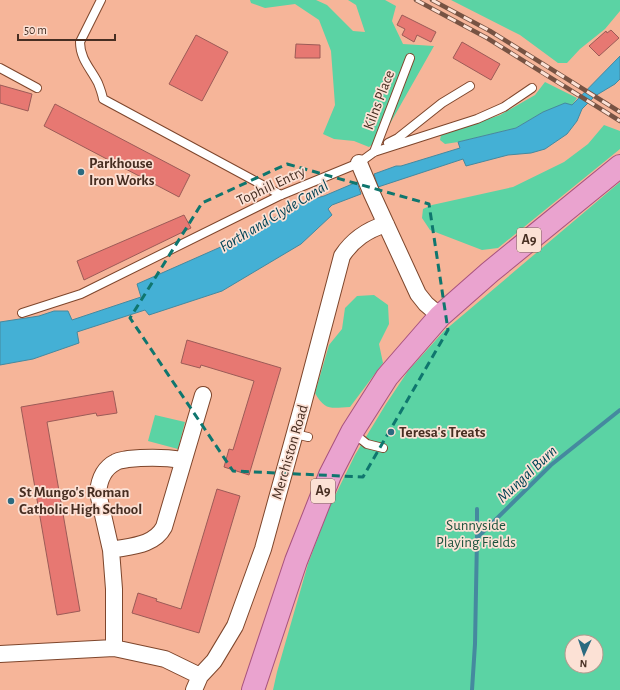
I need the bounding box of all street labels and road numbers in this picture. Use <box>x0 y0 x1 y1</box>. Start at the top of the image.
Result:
street label: Kilns Place <box>361 68 397 132</box>
street label: Tophill Entry <box>234 163 308 208</box>
road number: A9 <box>517 228 541 252</box>
street label: Merchiston Road <box>269 403 311 501</box>
road number: A9 <box>311 479 335 503</box>

